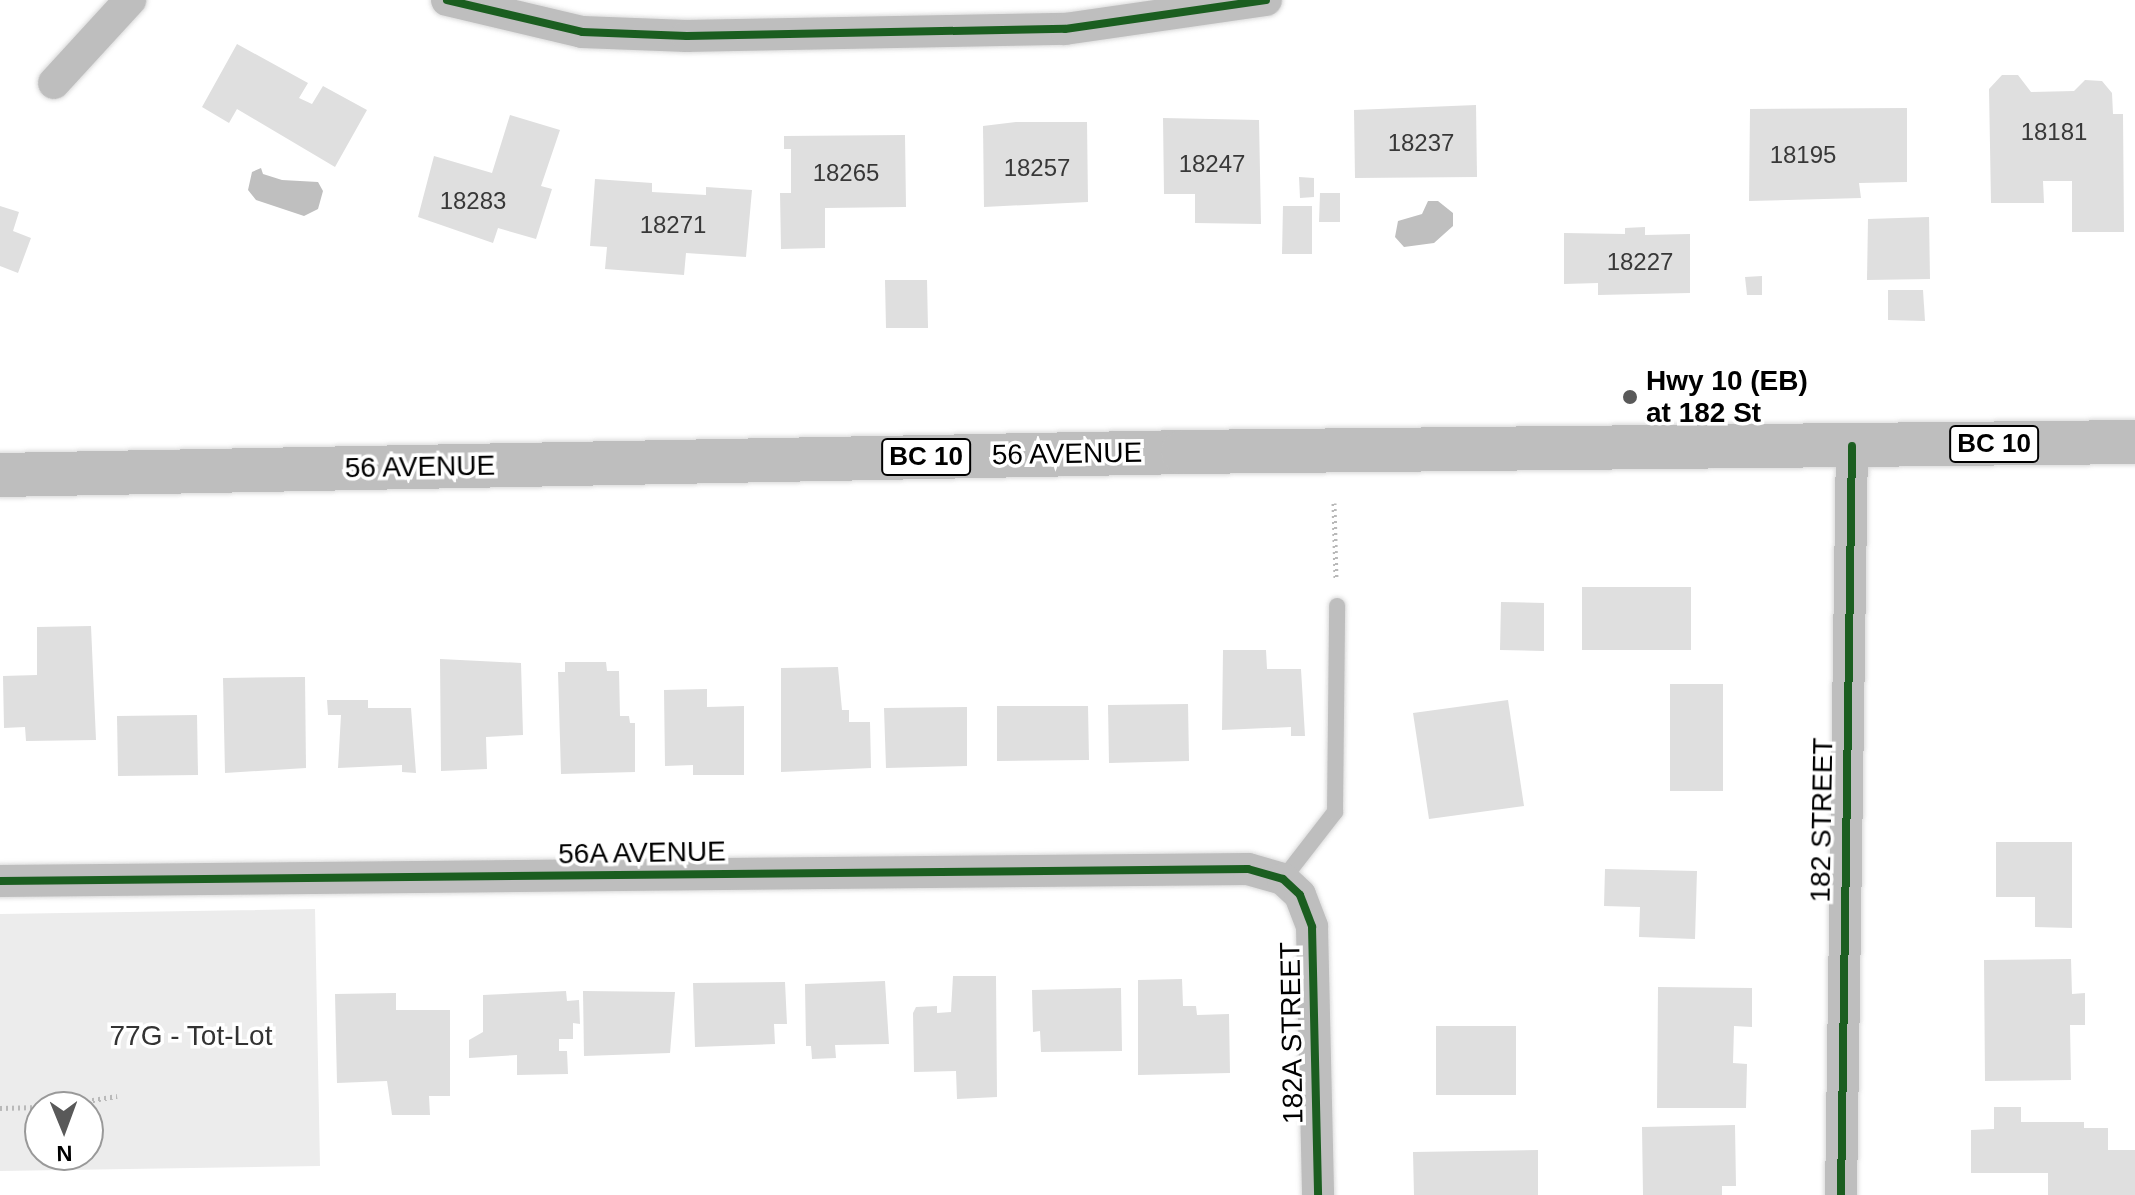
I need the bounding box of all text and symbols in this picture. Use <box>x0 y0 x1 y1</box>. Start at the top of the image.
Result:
house number: 18181 <box>2021 118 2087 146</box>
house number: 18237 <box>1388 129 1454 157</box>
house number: 18195 <box>1770 141 1836 169</box>
house number: 18247 <box>1179 150 1245 178</box>
house number: 18257 <box>1004 154 1070 182</box>
house number: 18265 <box>813 159 879 187</box>
house number: 18283 <box>440 187 506 215</box>
house number: 18271 <box>640 211 706 239</box>
house number: 18227 <box>1607 248 1673 276</box>
place label: Hwy 10 (EB) at 182 St <box>1646 364 1808 430</box>
marker: Hwy 10 (EB) at 182 St <box>1621 388 1639 406</box>
road number: BC 10 <box>1948 422 2040 466</box>
road number: BC 10 <box>880 435 972 479</box>
street label: 56 AVENUE <box>991 436 1143 472</box>
street label: 56 AVENUE <box>344 449 496 485</box>
street label: 182 STREET <box>1804 737 1840 903</box>
street label: 56A AVENUE <box>556 835 728 871</box>
street label: 182A STREET <box>1274 941 1310 1125</box>
park label: 77G - Tot-Lot <box>109 1019 273 1053</box>
north arrow <box>24 1091 104 1171</box>
text: N <box>56 1141 73 1166</box>

